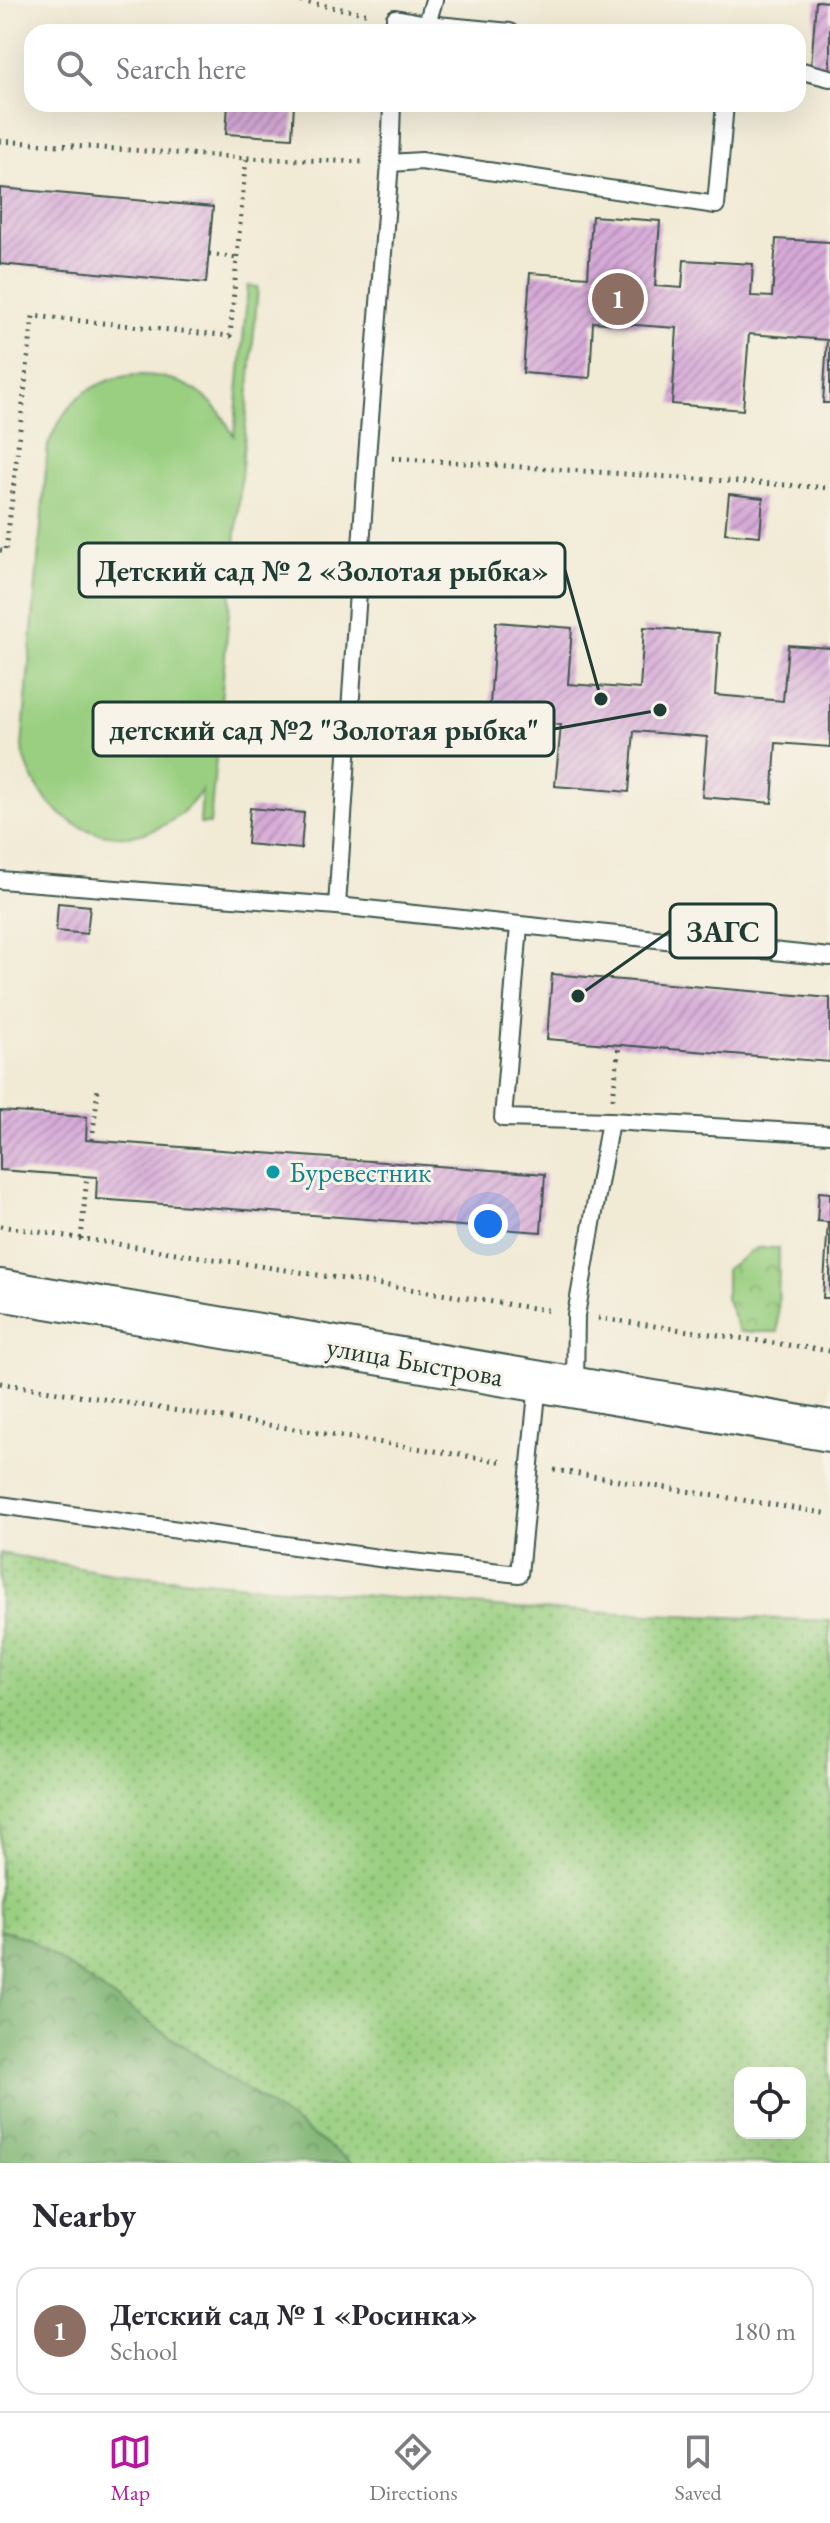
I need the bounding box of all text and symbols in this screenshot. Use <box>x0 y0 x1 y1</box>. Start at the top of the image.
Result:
search box <box>24 24 806 112</box>
icon: search <box>52 46 96 90</box>
text: Search here <box>116 49 246 88</box>
pin: 1 <box>592 269 644 329</box>
callout: Детский сад № 2 «Золотая рыбка» <box>79 543 565 597</box>
text: Детский сад № 2 «Золотая рыбка» <box>95 551 549 590</box>
callout: детский сад №2 "Золотая рыбка" <box>93 702 554 756</box>
text: детский сад №2 "Золотая рыбка" <box>109 710 539 749</box>
callout: ЗАГС <box>670 904 776 958</box>
text: ЗАГС <box>686 912 760 951</box>
place label: Буревестник <box>289 1154 431 1190</box>
marker: Буревестник <box>264 1163 282 1181</box>
your location <box>468 1204 508 1244</box>
street label: улица Быстрова <box>324 1328 507 1394</box>
map controls <box>734 2067 806 2139</box>
button: locate <box>734 2067 806 2139</box>
text: Nearby <box>32 2193 136 2237</box>
text: Детский сад № 1 «Росинка» <box>110 2295 478 2334</box>
text: 1 <box>53 2314 67 2348</box>
text: 180 m <box>733 2314 796 2348</box>
text: School <box>110 2334 178 2368</box>
tab: Map <box>108 2430 152 2507</box>
tab: Directions <box>369 2430 458 2507</box>
tab: Saved <box>674 2430 722 2507</box>

